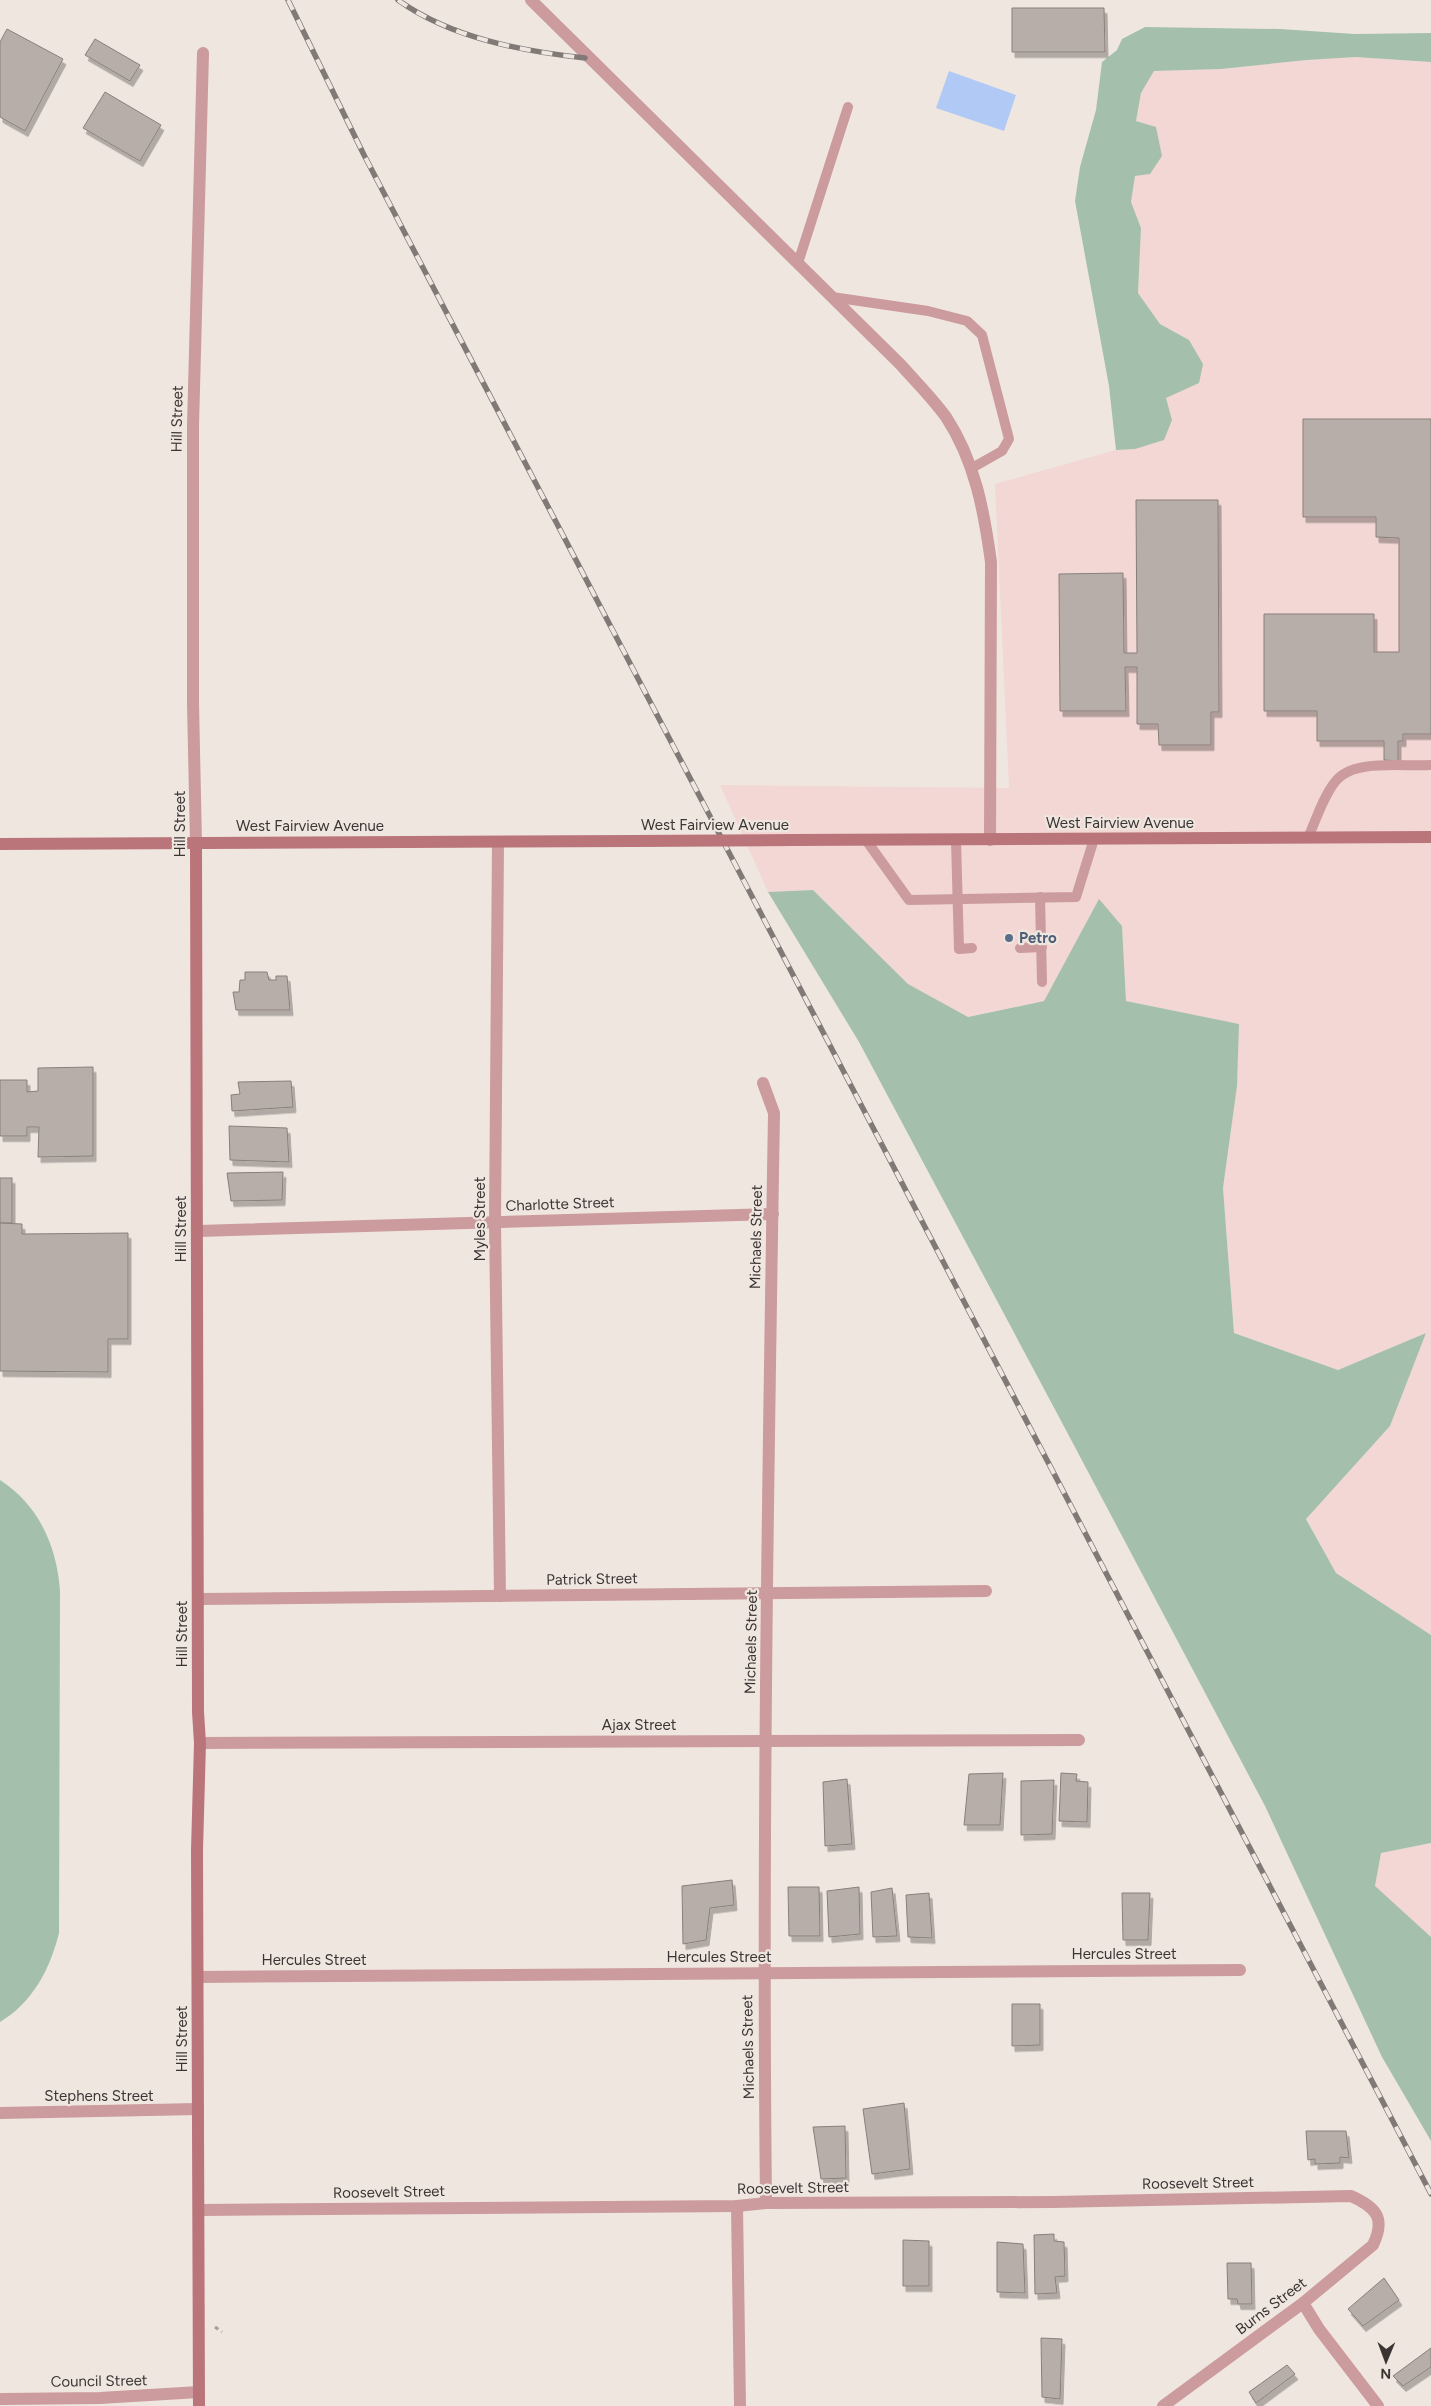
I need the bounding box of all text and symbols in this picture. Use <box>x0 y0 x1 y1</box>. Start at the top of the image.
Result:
street label: Hill Street <box>167 385 187 453</box>
street label: Hill Street <box>171 790 189 858</box>
street label: West Fairview Avenue <box>1046 814 1194 832</box>
street label: West Fairview Avenue <box>641 816 789 834</box>
street label: West Fairview Avenue <box>236 817 384 835</box>
place label: Petro <box>1019 929 1057 947</box>
marker: Petro <box>1003 932 1015 944</box>
street label: Myles Street <box>471 1176 489 1261</box>
street label: Michaels Street <box>746 1184 766 1289</box>
street label: Charlotte Street <box>505 1193 615 1215</box>
street label: Hill Street <box>172 1195 190 1263</box>
street label: Patrick Street <box>546 1569 638 1589</box>
street label: Michaels Street <box>741 1589 761 1694</box>
street label: Hill Street <box>173 1600 191 1668</box>
street label: Ajax Street <box>602 1716 677 1734</box>
street label: Hercules Street <box>1071 1945 1177 1963</box>
street label: Hercules Street <box>666 1948 772 1966</box>
street label: Hercules Street <box>261 1951 367 1969</box>
street label: Michaels Street <box>738 1994 758 2099</box>
street label: Hill Street <box>173 2005 191 2073</box>
street label: Stephens Street <box>44 2087 154 2105</box>
street label: Roosevelt Street <box>1142 2173 1255 2193</box>
street label: Roosevelt Street <box>737 2178 850 2198</box>
street label: Roosevelt Street <box>333 2182 446 2202</box>
street label: Burns Street <box>1232 2273 1310 2338</box>
north arrow <box>1361 2336 1411 2386</box>
text: N <box>1380 2365 1391 2382</box>
street label: Council Street <box>50 2371 148 2391</box>

